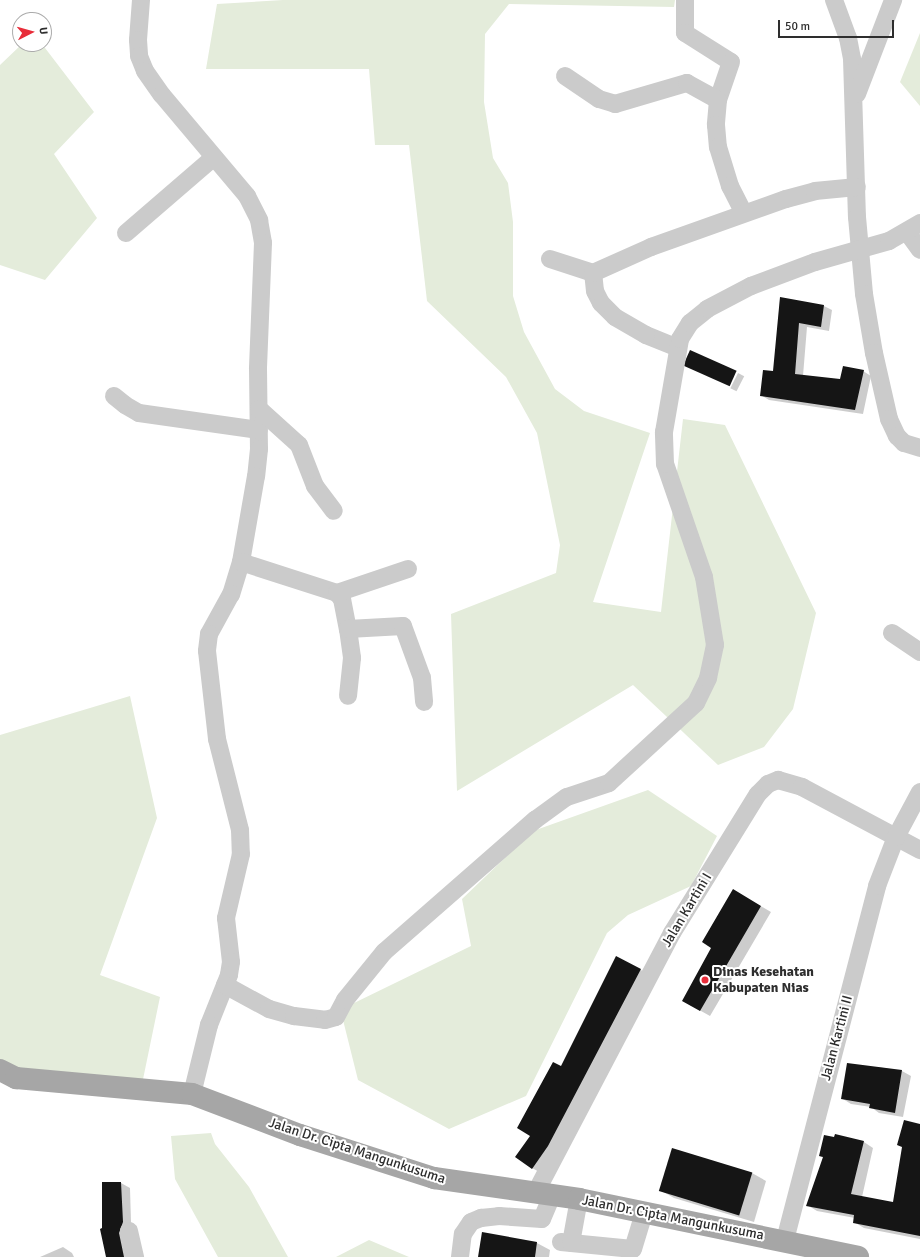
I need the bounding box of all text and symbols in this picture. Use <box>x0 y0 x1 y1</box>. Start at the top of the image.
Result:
north arrow <box>12 12 52 52</box>
scale bar <box>780 12 896 38</box>
text: 50 m <box>785 19 810 34</box>
text: U <box>37 26 50 35</box>
street label: Jalan Kartini I <box>658 870 716 950</box>
place label: Dinas Kesehatan Kabupaten Nias <box>713 964 814 996</box>
marker: Dinas Kesehatan Kabupaten Nias <box>700 975 710 985</box>
street label: Jalan Kartini II <box>818 994 856 1082</box>
street label: Jalan Dr. Cipta Mangunkusuma <box>266 1114 448 1188</box>
street label: Jalan Dr. Cipta Mangunkusuma <box>581 1192 765 1244</box>

